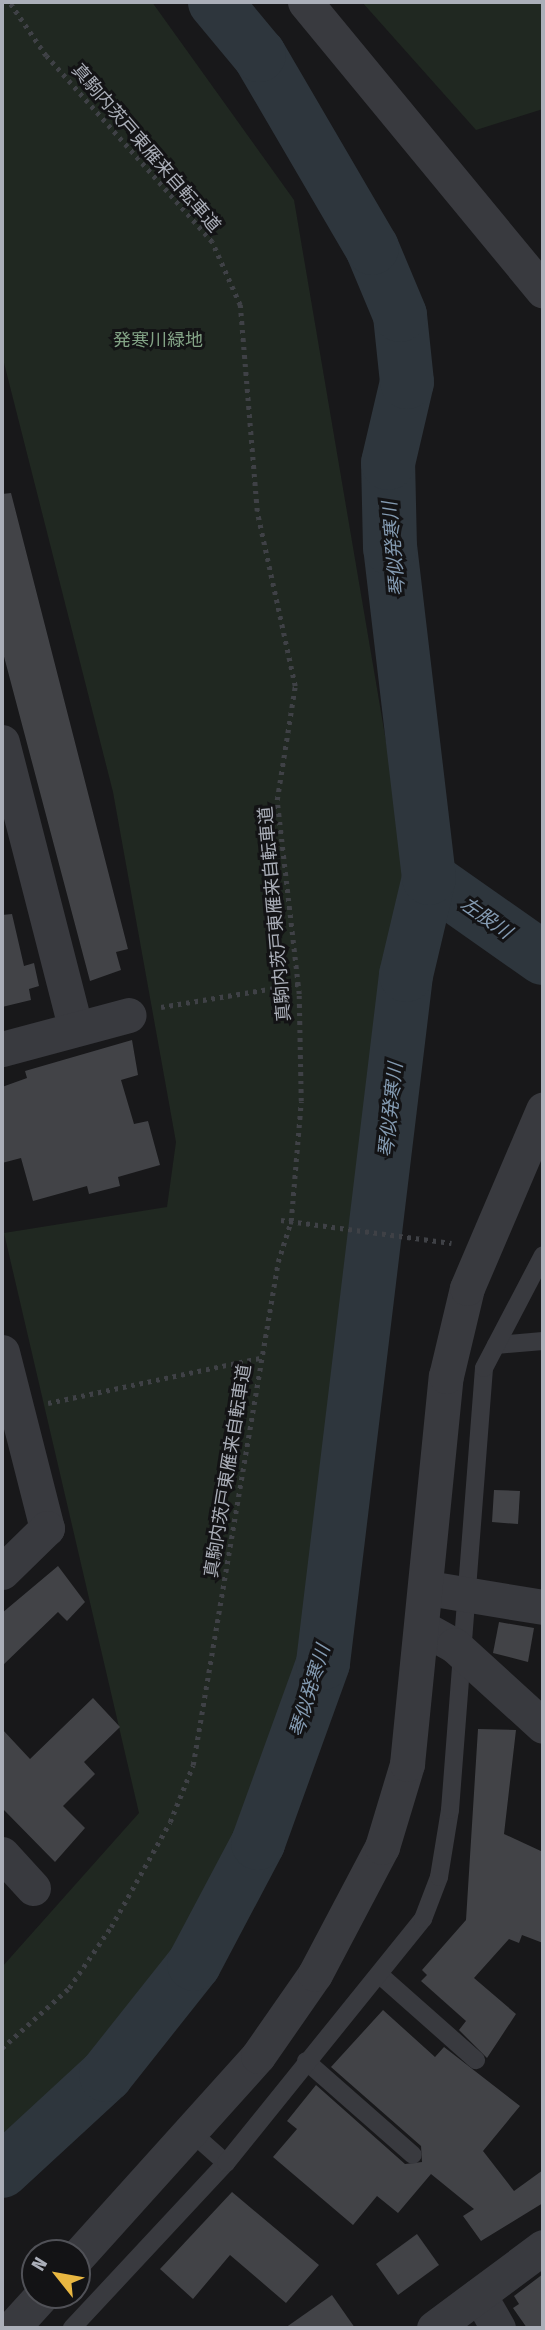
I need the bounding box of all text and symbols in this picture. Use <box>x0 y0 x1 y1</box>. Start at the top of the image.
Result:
street label: 真駒内茨戸東雁来自転車道 <box>67 59 225 237</box>
park label: 発寒川緑地 <box>113 329 203 351</box>
water label: 琴似発寒川 <box>379 501 409 597</box>
street label: 真駒内茨戸東雁来自転車道 <box>255 805 295 1023</box>
water label: 左股川 <box>456 892 516 944</box>
water label: 琴似発寒川 <box>375 1062 407 1158</box>
street label: 真駒内茨戸東雁来自転車道 <box>200 1363 256 1579</box>
water label: 琴似発寒川 <box>285 1642 335 1740</box>
north arrow <box>21 2239 91 2309</box>
text: N <box>26 2253 52 2275</box>

